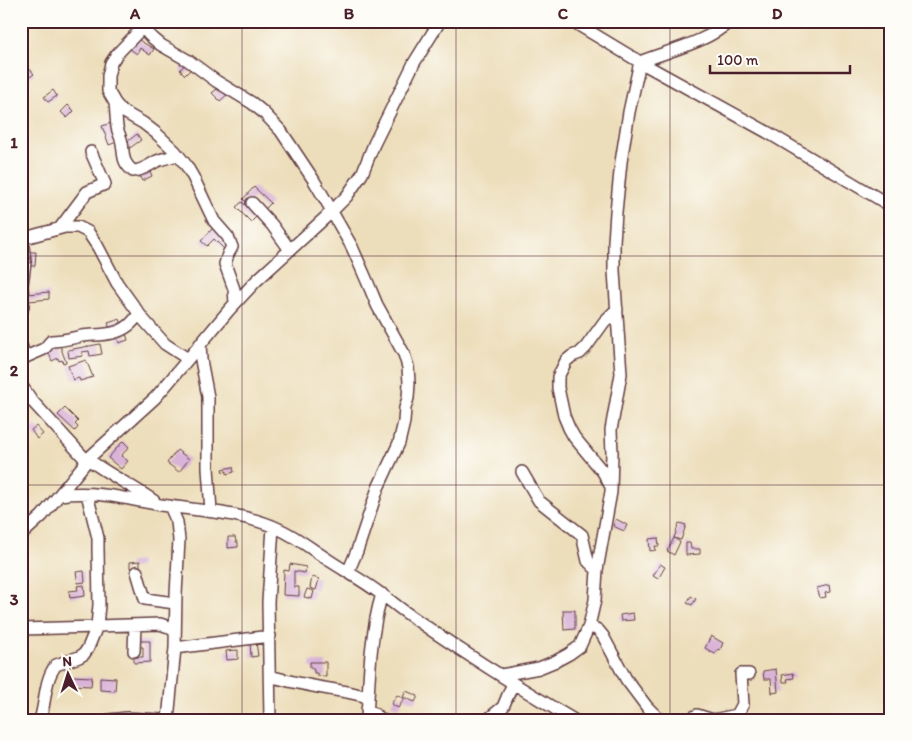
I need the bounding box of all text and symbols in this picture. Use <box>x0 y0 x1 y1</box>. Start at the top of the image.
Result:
text: A <box>129 4 141 23</box>
text: B <box>344 4 355 23</box>
text: C <box>558 4 569 23</box>
text: D <box>772 4 783 23</box>
scale bar <box>710 42 850 74</box>
text: 100 m <box>717 51 759 69</box>
text: 1 <box>10 133 18 152</box>
text: 2 <box>10 361 19 380</box>
text: 3 <box>10 590 19 609</box>
north arrow <box>42 648 92 698</box>
text: N <box>62 653 72 670</box>

